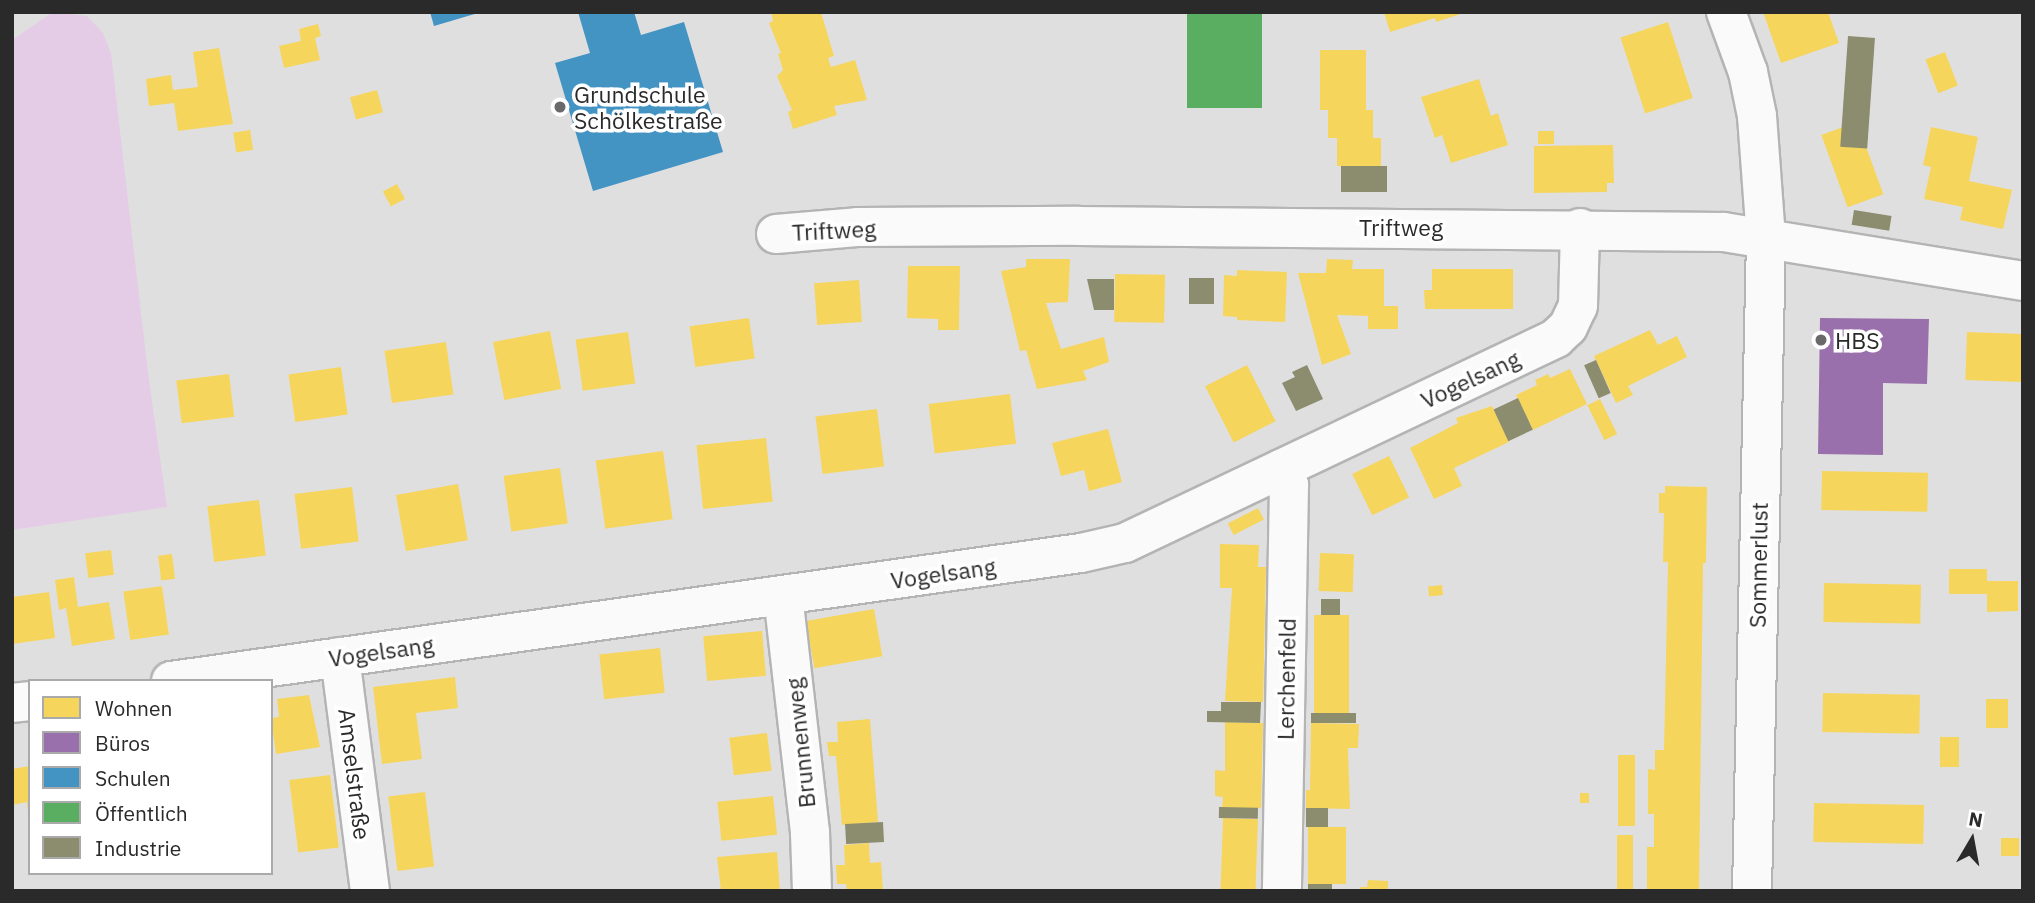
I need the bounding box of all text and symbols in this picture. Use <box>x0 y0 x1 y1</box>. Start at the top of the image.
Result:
place label: Grundschule Schölkestraße <box>574 80 723 134</box>
marker: Grundschule Schölkestraße <box>552 99 568 115</box>
street label: Triftweg <box>1359 213 1443 241</box>
street label: Triftweg <box>791 214 877 246</box>
place label: HBS <box>1835 326 1880 354</box>
marker: HBS <box>1813 332 1829 348</box>
street label: Vogelsang <box>1416 344 1524 414</box>
street label: Sommerlust <box>1743 502 1773 628</box>
street label: Vogelsang <box>889 552 997 594</box>
street label: Lerchenfeld <box>1271 618 1301 740</box>
street label: Vogelsang <box>327 630 435 672</box>
street label: Brunnenweg <box>779 677 821 809</box>
legend <box>28 679 273 875</box>
text: Wohnen <box>95 694 172 722</box>
street label: Amselstraße <box>333 707 377 841</box>
text: Büros <box>95 729 150 757</box>
text: Schulen <box>95 764 171 792</box>
text: Öffentlich <box>95 799 188 827</box>
north arrow <box>1937 805 2007 875</box>
text: N <box>1967 806 1985 832</box>
text: Industrie <box>95 834 181 862</box>

